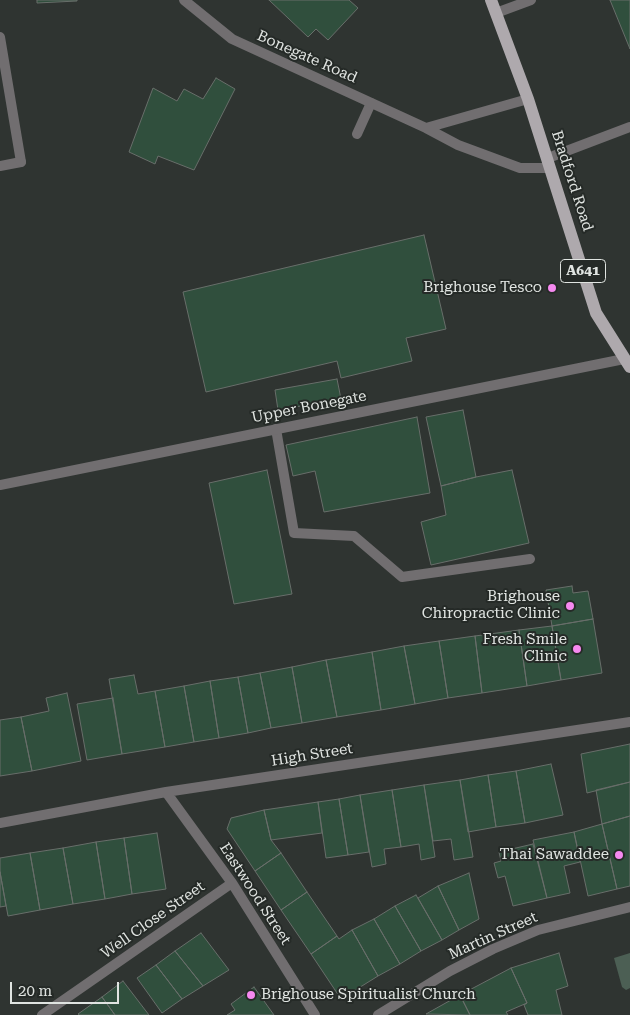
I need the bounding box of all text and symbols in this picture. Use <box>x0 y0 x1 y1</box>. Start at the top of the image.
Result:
street label: Bonegate Road <box>254 27 360 87</box>
street label: Bradford Road <box>547 128 597 234</box>
road number: A641 <box>560 260 606 282</box>
place label: Brighouse Tesco <box>423 279 542 297</box>
marker: Brighouse Tesco <box>546 282 558 294</box>
street label: Upper Bonegate <box>250 387 368 427</box>
place label: Brighouse Chiropractic Clinic <box>422 588 560 623</box>
marker: Brighouse Chiropractic Clinic <box>564 600 576 612</box>
place label: Fresh Smile Clinic <box>483 631 567 666</box>
marker: Fresh Smile Clinic <box>571 643 583 655</box>
street label: High Street <box>270 740 354 770</box>
street label: Eastwood Street <box>215 840 295 948</box>
place label: Thai Sawaddee <box>499 846 609 864</box>
marker: Thai Sawaddee <box>613 849 625 861</box>
street label: Well Close Street <box>98 878 208 962</box>
street label: Martin Street <box>446 908 540 964</box>
scale bar <box>12 972 121 1004</box>
text: 20 m <box>18 982 52 1000</box>
place label: Brighouse Spiritualist Church <box>261 986 476 1004</box>
marker: Brighouse Spiritualist Church <box>245 989 257 1001</box>

